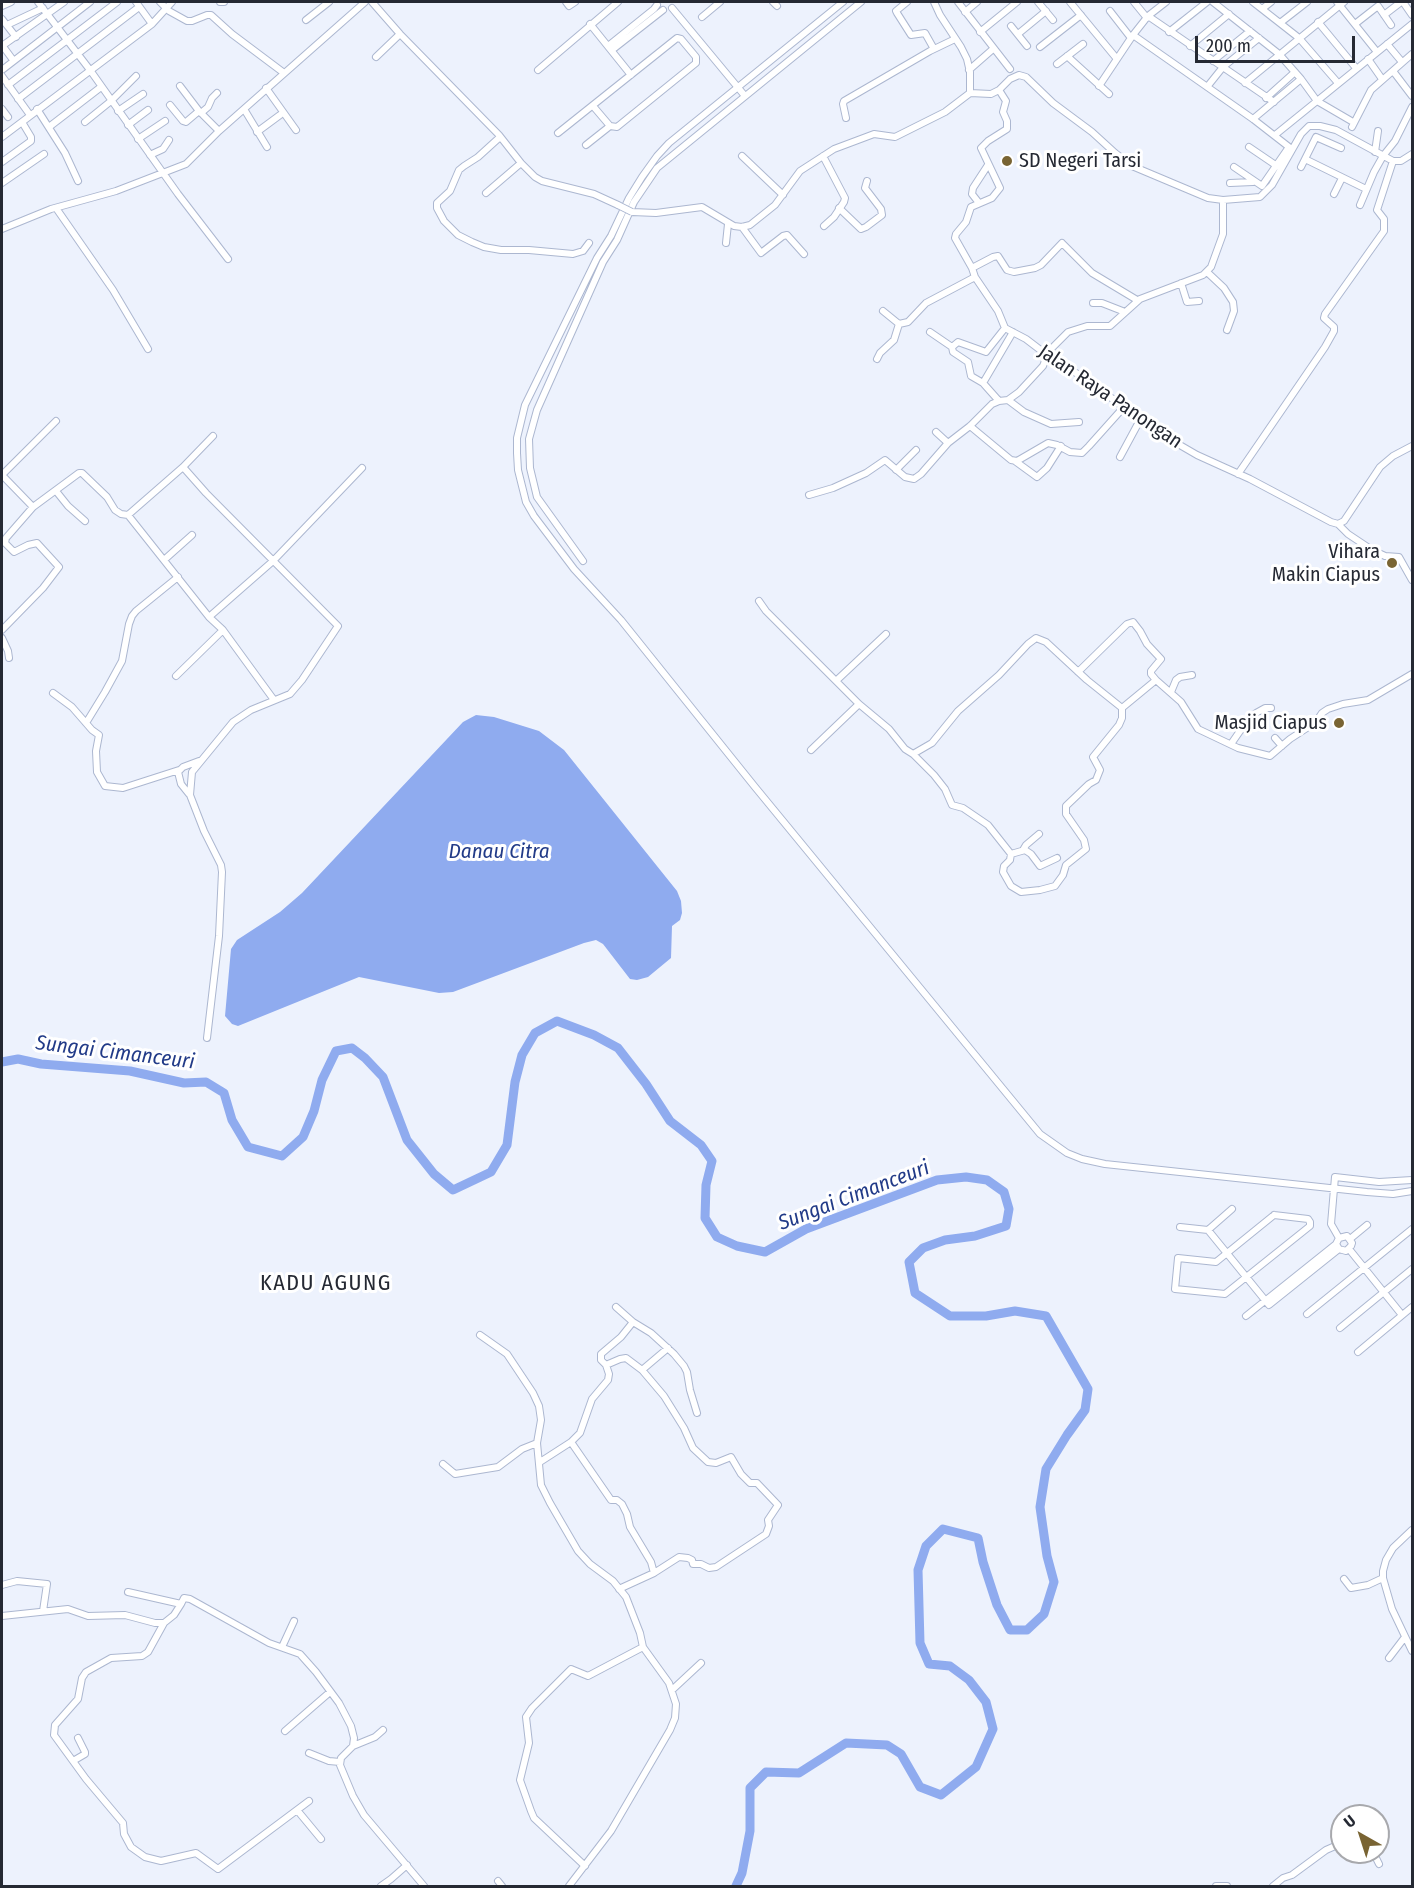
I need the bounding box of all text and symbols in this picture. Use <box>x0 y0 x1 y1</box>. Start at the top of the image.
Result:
scale bar <box>1198 24 1358 62</box>
text: 200 m <box>1206 35 1251 57</box>
place label: SD Negeri Tarsi <box>1019 149 1141 173</box>
marker: SD Negeri Tarsi <box>1000 154 1014 168</box>
street label: Jalan Raya Panongan <box>1033 340 1187 454</box>
place label: Vihara Makin Ciapus <box>1272 540 1380 587</box>
marker: Vihara Makin Ciapus <box>1385 556 1399 570</box>
place label: Masjid Ciapus <box>1214 711 1327 735</box>
marker: Masjid Ciapus <box>1332 716 1346 730</box>
water label: Danau Citra <box>448 839 550 865</box>
water label: Sungai Cimanceuri <box>34 1031 196 1075</box>
water label: Sungai Cimanceuri <box>775 1156 933 1236</box>
district label: KADU AGUNG <box>260 1271 392 1297</box>
north arrow <box>1330 1804 1390 1864</box>
text: U <box>1340 1811 1359 1832</box>

